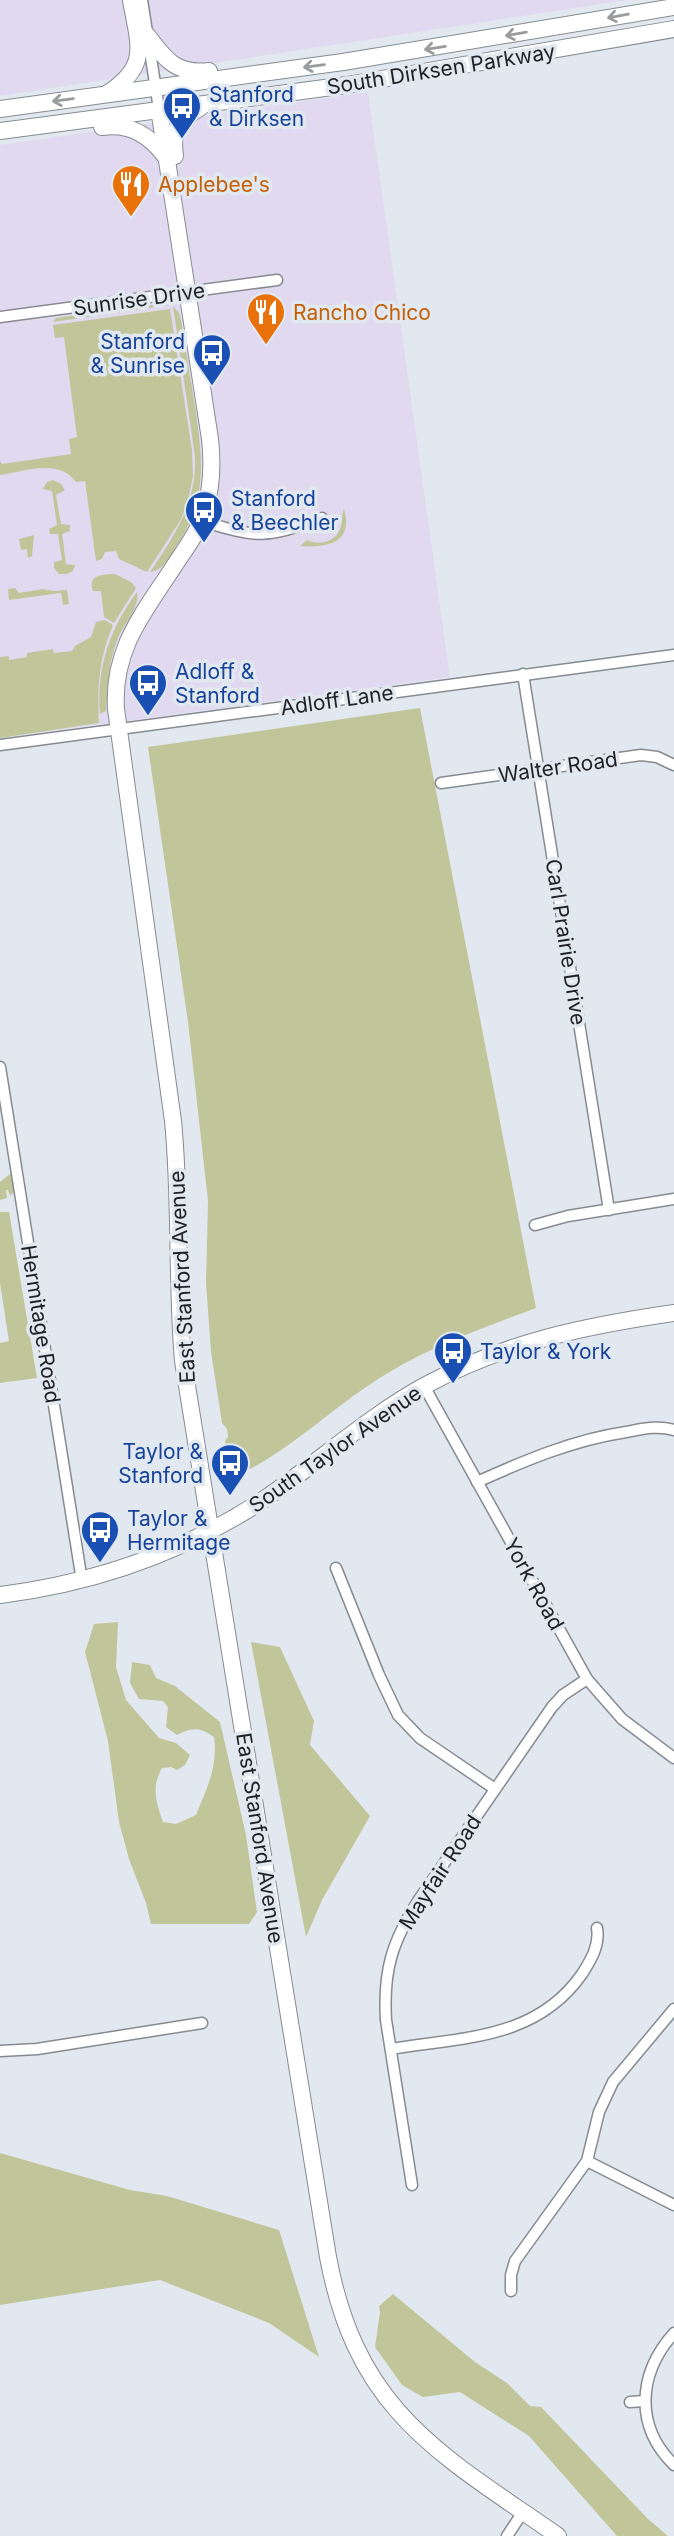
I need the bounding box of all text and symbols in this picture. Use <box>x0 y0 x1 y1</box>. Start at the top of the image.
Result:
one-way arrow <box>607 10 630 24</box>
one-way arrow <box>505 28 528 42</box>
street label: South Dirksen Parkway <box>325 39 557 99</box>
one-way arrow <box>424 42 447 55</box>
one-way arrow <box>303 60 326 73</box>
place label: Stanford & Dirksen <box>209 82 304 131</box>
bus stop icon: Stanford & Dirksen <box>161 85 203 140</box>
one-way arrow <box>53 94 75 107</box>
restaurant icon: Applebee's <box>110 163 152 218</box>
place label: Applebee's <box>158 172 270 197</box>
street label: Sunrise Drive <box>71 277 207 321</box>
restaurant icon: Rancho Chico <box>245 291 287 346</box>
place label: Rancho Chico <box>293 300 431 325</box>
place label: Stanford & Sunrise <box>91 329 185 378</box>
bus stop icon: Stanford & Sunrise <box>191 332 233 387</box>
place label: Stanford & Beechler <box>231 486 338 535</box>
bus stop icon: Stanford & Beechler <box>183 489 225 544</box>
place label: Adloff & Stanford <box>175 659 260 708</box>
bus stop icon: Adloff & Stanford <box>127 662 169 717</box>
street label: Adloff Lane <box>279 680 395 720</box>
street label: Walter Road <box>497 746 619 788</box>
street label: Carl Prairie Drive <box>541 857 591 1027</box>
street label: East Stanford Avenue <box>164 1170 200 1384</box>
street label: Hermitage Road <box>16 1243 66 1405</box>
bus stop icon: Taylor & York <box>432 1330 474 1385</box>
place label: Taylor & York <box>480 1339 612 1364</box>
street label: South Taylor Avenue <box>244 1380 426 1518</box>
place label: Taylor & Stanford <box>118 1439 203 1488</box>
bus stop icon: Taylor & Stanford <box>209 1442 251 1497</box>
place label: Taylor & Hermitage <box>127 1506 230 1555</box>
bus stop icon: Taylor & Hermitage <box>79 1509 121 1564</box>
street label: York Road <box>498 1534 570 1634</box>
street label: East Stanford Avenue <box>231 1731 289 1945</box>
street label: Mayfair Road <box>394 1810 486 1934</box>

